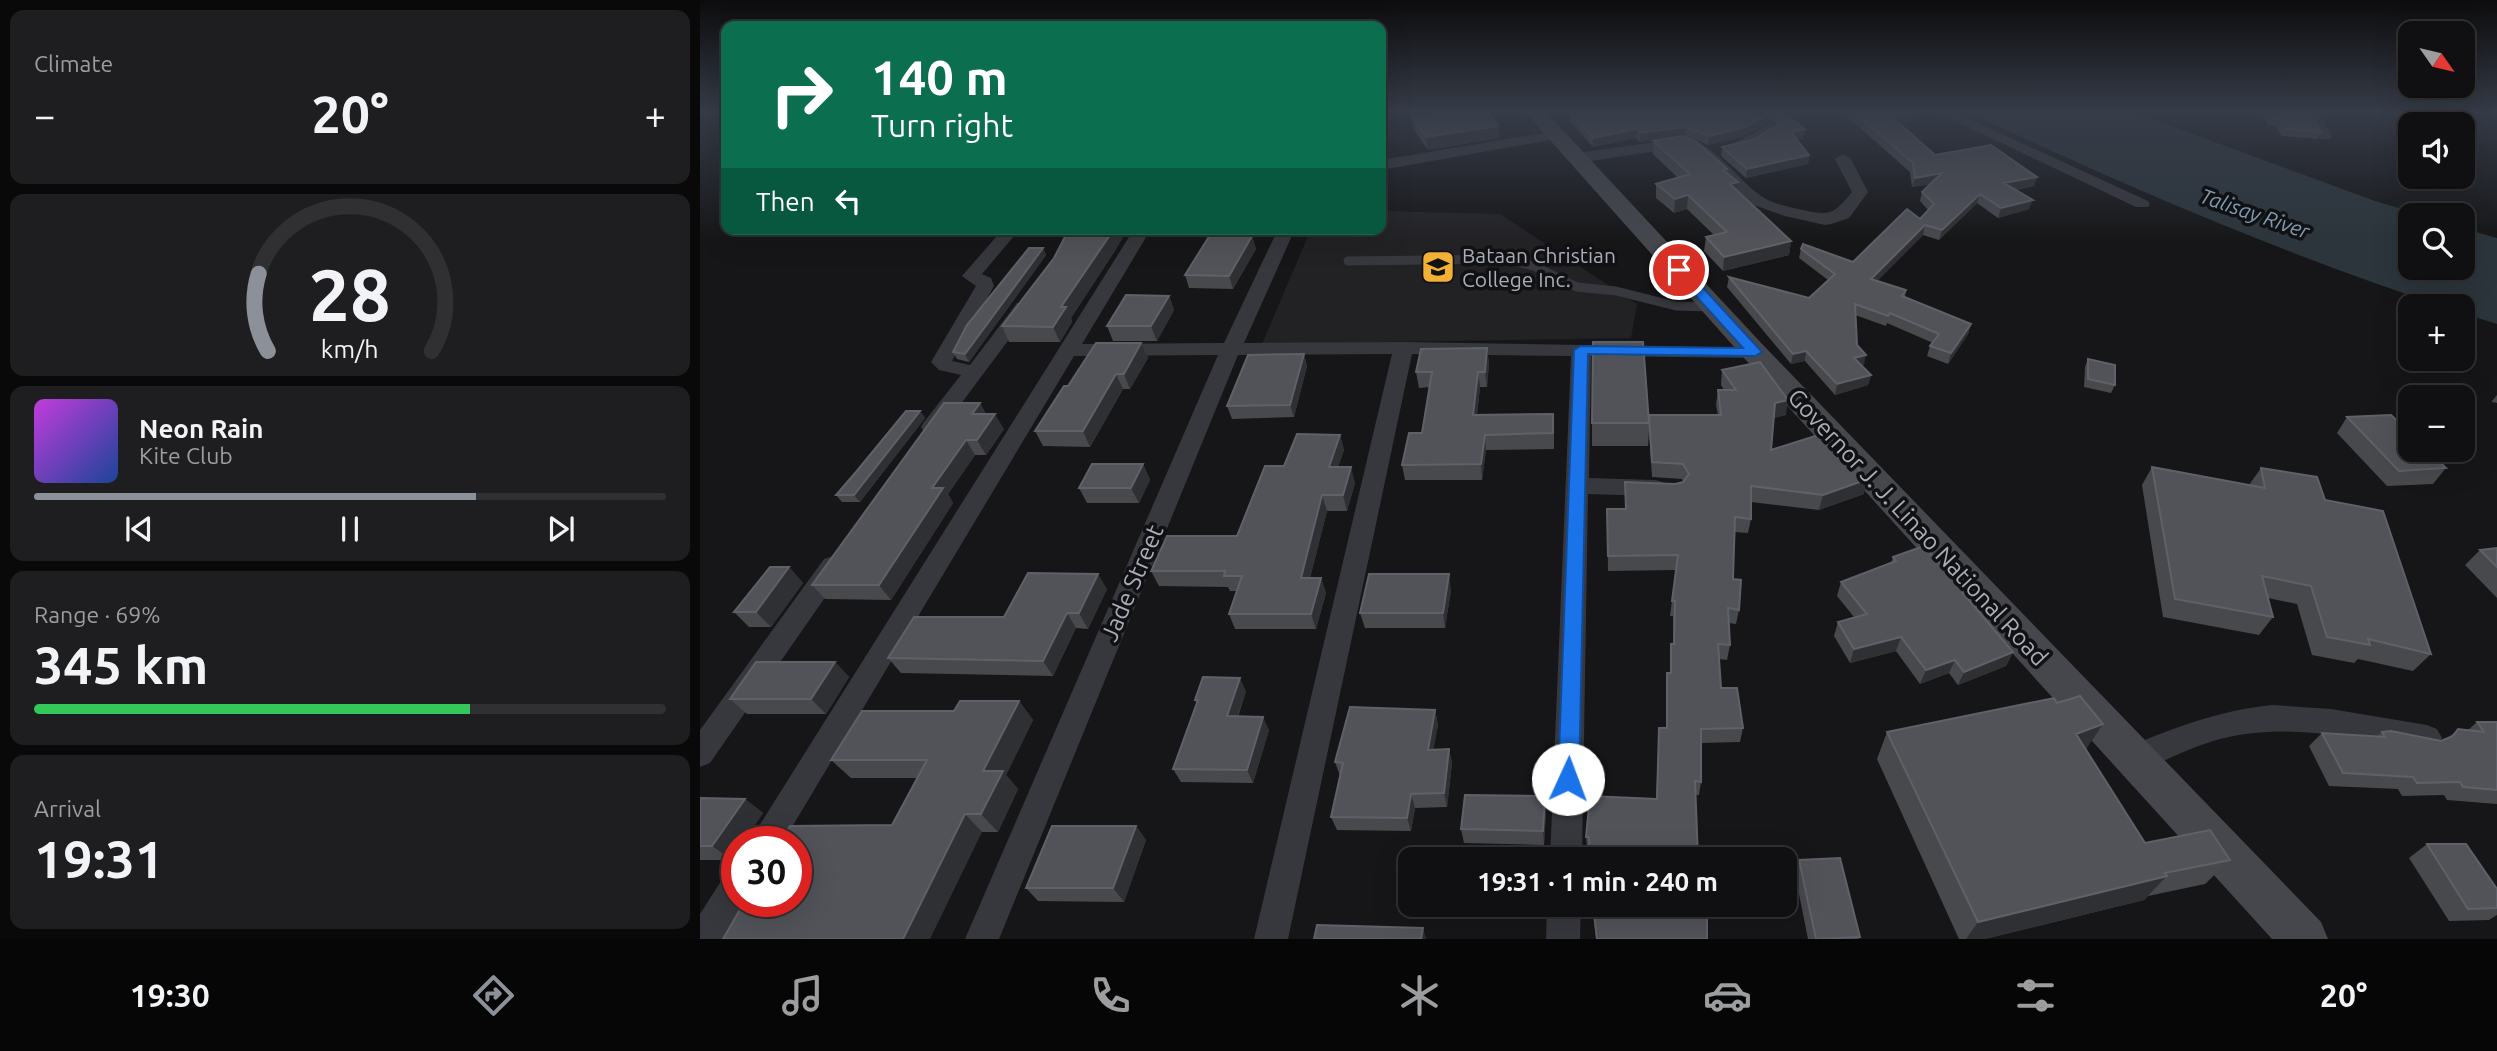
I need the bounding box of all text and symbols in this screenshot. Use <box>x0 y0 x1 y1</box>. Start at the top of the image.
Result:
north arrow <box>2398 21 2474 98</box>
map controls <box>2398 21 2475 462</box>
icon: right <box>756 49 847 140</box>
text: 140 m <box>871 49 1008 104</box>
text: Climate <box>34 51 113 76</box>
text: 20° <box>311 85 389 143</box>
text: − <box>34 94 55 136</box>
text: + <box>645 94 666 136</box>
text: Turn right <box>871 107 1013 143</box>
button: sound <box>2398 112 2475 189</box>
icon: left <box>829 182 867 220</box>
water label: Talisay River <box>2197 183 2314 243</box>
text: Then <box>756 187 815 216</box>
button: search <box>2398 203 2475 280</box>
pin <box>1649 240 1709 300</box>
place label: Bataan Christian College Inc. <box>1462 243 1616 291</box>
school or university icon: Bataan Christian College Inc. <box>1419 248 1457 286</box>
icon: arrive <box>1660 251 1698 289</box>
text: 28 <box>309 254 391 336</box>
button: + <box>2398 294 2475 371</box>
text: km/h <box>321 335 379 363</box>
street label: Governor J. J. Linao National Road <box>1783 383 2053 671</box>
button: − <box>2398 385 2475 462</box>
text: Neon Rain <box>139 414 264 443</box>
text: Kite Club <box>139 443 233 468</box>
icon: previous <box>120 510 158 548</box>
icon: pause <box>331 510 369 548</box>
icon: next <box>542 510 580 548</box>
street label: Jade Street <box>1095 520 1169 645</box>
text: Range · 69% <box>34 602 161 627</box>
text: 345 km <box>34 636 208 694</box>
position arrow <box>1531 742 1605 816</box>
text: Arrival <box>34 796 101 821</box>
speed limit sign: 30 <box>721 826 812 917</box>
text: 19:31 <box>34 830 164 888</box>
text: 19:31 · 1 min · 240 m <box>1477 867 1718 896</box>
icon: directions <box>469 971 518 1020</box>
icon: music <box>778 971 827 1020</box>
icon: phone <box>1086 971 1135 1020</box>
icon: climate <box>1395 971 1444 1020</box>
icon: car <box>1703 971 1752 1020</box>
icon: filters <box>2011 971 2060 1020</box>
text: 19:30 <box>130 977 210 1013</box>
text: 20° <box>2320 977 2367 1013</box>

